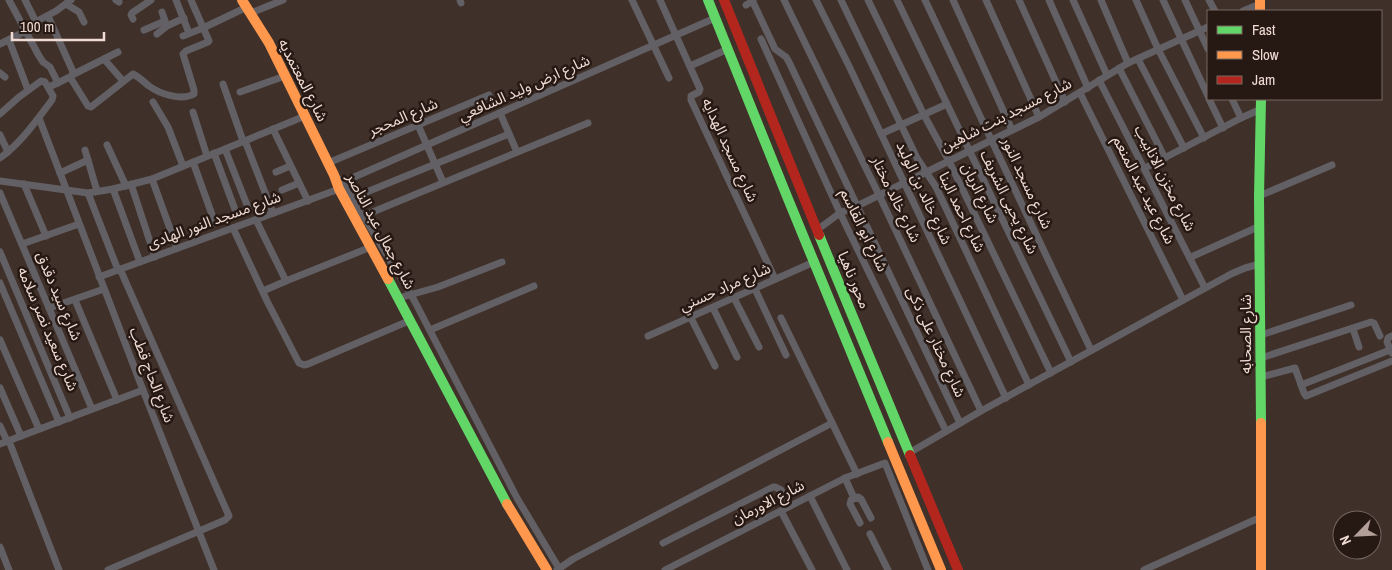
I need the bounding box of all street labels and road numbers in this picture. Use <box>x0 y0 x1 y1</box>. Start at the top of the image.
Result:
street label: شارع المعتمديه <box>272 35 333 126</box>
street label: شارع ارض وليد الشافعي <box>455 49 594 128</box>
street label: شارع مسجد بنت شاهين <box>937 72 1076 158</box>
street label: شارع المحجر <box>364 92 442 143</box>
street label: شارع مسجد الهدايه <box>695 94 764 206</box>
street label: شارع مخزن الانابيب <box>1128 121 1201 236</box>
street label: شارع مسجد النور <box>995 132 1058 233</box>
street label: شارع عيد عبد المنعم <box>1106 132 1181 249</box>
street label: شارع خالد بن الوليد <box>890 138 958 249</box>
street label: شارع يحيى الشريف <box>973 146 1044 258</box>
street label: شارع خالد مختار <box>864 151 927 247</box>
street label: شارع الريان <box>955 159 1004 228</box>
street label: شارع جمال عبد الناصر <box>340 168 421 294</box>
street label: شارع احمد البنا <box>932 168 991 257</box>
street label: شارع مسجد النور الهادى <box>144 185 285 255</box>
street label: شارع ابو القاسم <box>833 185 894 276</box>
street label: شارع سيد دقدق <box>29 248 88 345</box>
street label: محور ناهيا <box>833 248 876 312</box>
street label: شارع مراد حسني <box>676 257 775 318</box>
street label: شارع سعيد نصر سلامه <box>11 264 84 395</box>
street label: شارع مختار على ذكى <box>900 283 971 402</box>
street label: شارع الصحابه <box>1235 294 1258 374</box>
street label: شارع الحاج قطب <box>123 324 180 427</box>
street label: شارع الاورمان <box>728 474 809 531</box>

